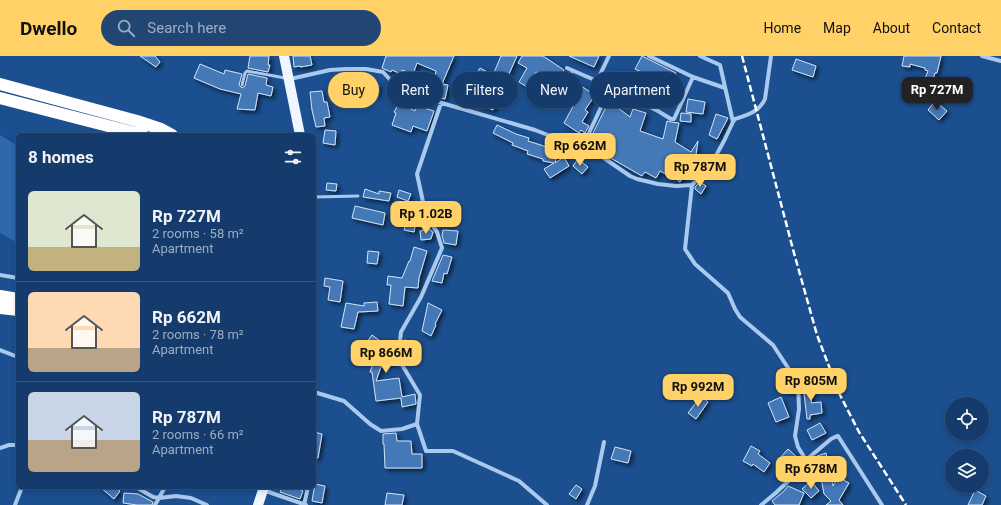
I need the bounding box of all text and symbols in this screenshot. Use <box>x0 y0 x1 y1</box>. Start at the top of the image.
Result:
search box <box>101 10 381 46</box>
text: Dwello <box>20 17 77 40</box>
icon: search <box>115 17 137 39</box>
text: Search here <box>147 19 226 37</box>
text: Home <box>763 20 801 36</box>
text: Map <box>823 20 851 36</box>
text: About <box>873 20 910 36</box>
text: Contact <box>932 20 981 36</box>
chip: Buy <box>328 72 379 108</box>
chip: Rent <box>387 72 443 108</box>
chip: Filters <box>451 72 518 108</box>
chip: New <box>526 72 582 108</box>
chip: Apartment <box>590 72 684 108</box>
pin: Rp 727M <box>900 77 974 111</box>
text: Rp 727M <box>911 82 963 97</box>
pin: Rp 662M <box>543 133 617 167</box>
text: Rp 662M <box>554 138 606 153</box>
icon: filters <box>282 146 304 168</box>
text: 8 homes <box>28 147 94 167</box>
pin: Rp 787M <box>663 154 737 188</box>
text: Rp 787M <box>674 159 726 174</box>
pin: Rp 1.02B <box>385 201 467 235</box>
text: Rp 727M <box>152 206 221 226</box>
text: Rp 1.02B <box>399 206 453 221</box>
icon: home <box>60 207 108 255</box>
text: 2 rooms · 58 m² <box>152 226 244 241</box>
text: Apartment <box>152 241 214 256</box>
text: Rp 662M <box>152 307 221 327</box>
icon: home <box>60 308 108 356</box>
text: 2 rooms · 78 m² <box>152 327 244 342</box>
pin: Rp 866M <box>349 340 423 374</box>
text: Apartment <box>152 342 214 357</box>
text: Rp 866M <box>360 345 412 360</box>
pin: Rp 805M <box>774 368 848 402</box>
text: Rp 805M <box>785 373 837 388</box>
pin: Rp 992M <box>661 374 735 408</box>
text: Rp 992M <box>672 379 724 394</box>
map controls <box>945 397 989 493</box>
button: locate <box>945 397 989 441</box>
text: Rp 787M <box>152 407 221 427</box>
icon: home <box>60 408 108 456</box>
text: 2 rooms · 66 m² <box>152 427 244 442</box>
text: Apartment <box>152 442 214 457</box>
button: layers <box>945 449 989 493</box>
pin: Rp 678M <box>774 456 848 490</box>
text: Rp 678M <box>785 461 837 476</box>

